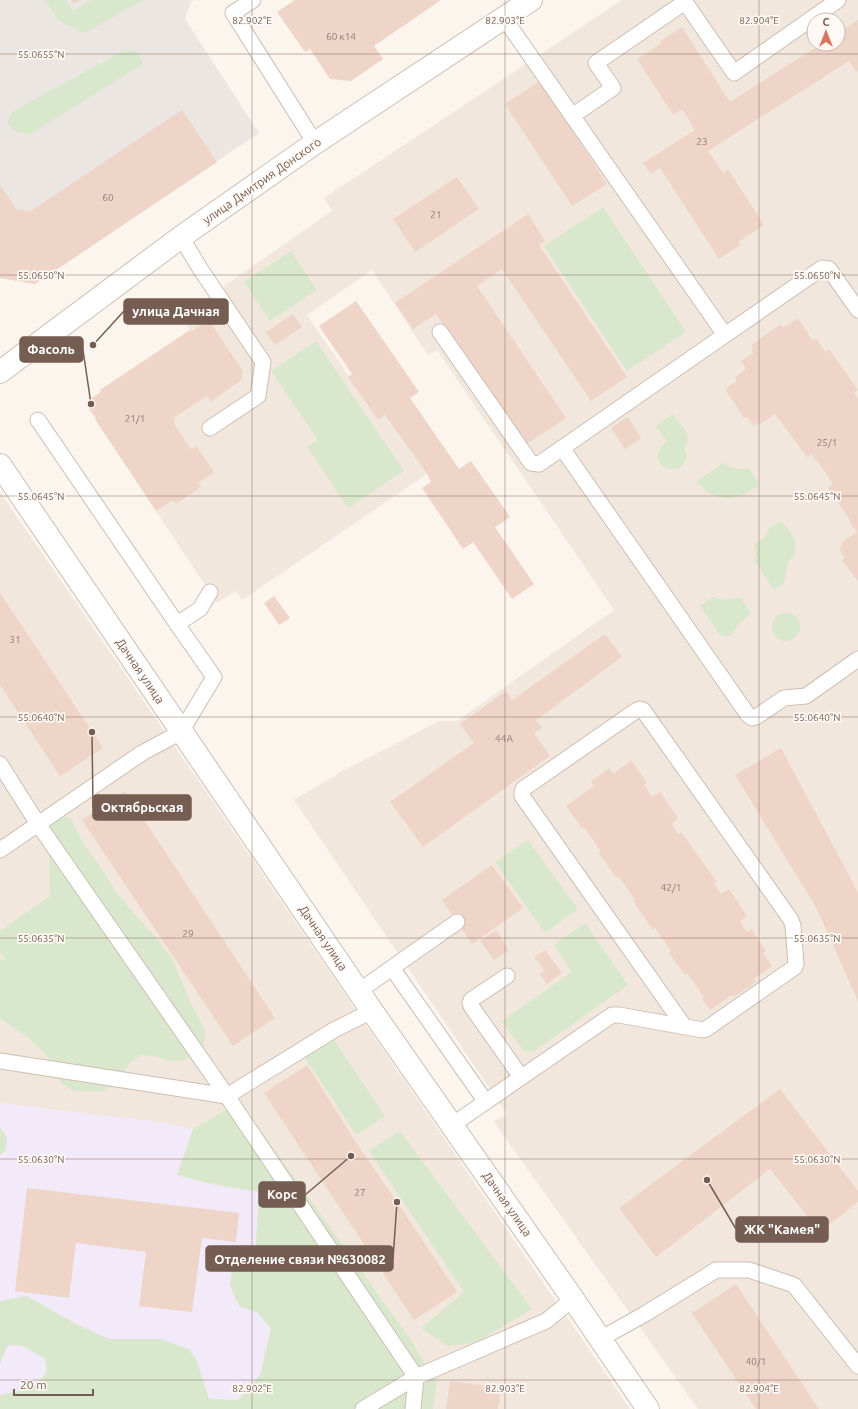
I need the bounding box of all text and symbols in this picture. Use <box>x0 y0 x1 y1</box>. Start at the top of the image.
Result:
north arrow <box>806 12 846 52</box>
text: 82.902°E <box>232 15 272 26</box>
text: 82.903°E <box>485 15 525 26</box>
text: 82.904°E <box>739 15 779 26</box>
text: С <box>822 16 830 28</box>
house number: 60 к14 <box>326 31 356 42</box>
text: 55.0655°N <box>18 49 64 60</box>
street label: улица Дмитрия Донского <box>200 135 323 226</box>
house number: 23 <box>696 136 708 147</box>
house number: 60 <box>102 192 114 203</box>
house number: 21 <box>430 209 442 220</box>
text: 55.0650°N <box>18 270 64 281</box>
text: 55.0650°N <box>794 270 840 281</box>
callout: улица Дачная <box>124 299 228 324</box>
text: улица Дачная <box>132 304 220 318</box>
callout: Фасоль <box>20 337 83 362</box>
text: Фасоль <box>27 342 75 356</box>
house number: 21/1 <box>125 413 145 424</box>
house number: 25/1 <box>817 437 837 448</box>
text: 55.0645°N <box>18 491 64 502</box>
text: 55.0645°N <box>794 491 840 502</box>
house number: 31 <box>9 634 21 645</box>
street label: Дачная улица <box>114 636 167 706</box>
text: 55.0640°N <box>18 712 64 723</box>
text: 55.0640°N <box>794 712 840 723</box>
house number: 44А <box>495 733 513 744</box>
callout: Октябрьская <box>93 795 191 820</box>
text: Октябрьская <box>101 800 183 814</box>
house number: 42/1 <box>661 882 681 893</box>
street label: Дачная улица <box>297 903 350 973</box>
house number: 29 <box>182 928 194 939</box>
text: 55.0635°N <box>18 933 64 944</box>
text: 55.0635°N <box>794 933 840 944</box>
text: 55.0630°N <box>18 1154 64 1165</box>
text: 55.0630°N <box>794 1154 840 1165</box>
street label: Дачная улица <box>480 1169 535 1239</box>
callout: Корс <box>259 1182 305 1207</box>
text: Корс <box>267 1187 298 1201</box>
house number: 27 <box>354 1187 366 1198</box>
callout: ЖК "Камея" <box>736 1217 828 1242</box>
text: ЖК "Камея" <box>744 1222 820 1236</box>
callout: Отделение связи №630082 <box>206 1246 393 1271</box>
text: Отделение связи №630082 <box>214 1252 386 1266</box>
house number: 40/1 <box>746 1356 766 1367</box>
scale bar <box>14 1371 93 1397</box>
text: 20 m <box>20 1378 47 1391</box>
text: 82.902°E <box>232 1383 272 1394</box>
text: 82.903°E <box>485 1383 525 1394</box>
text: 82.904°E <box>739 1383 779 1394</box>

